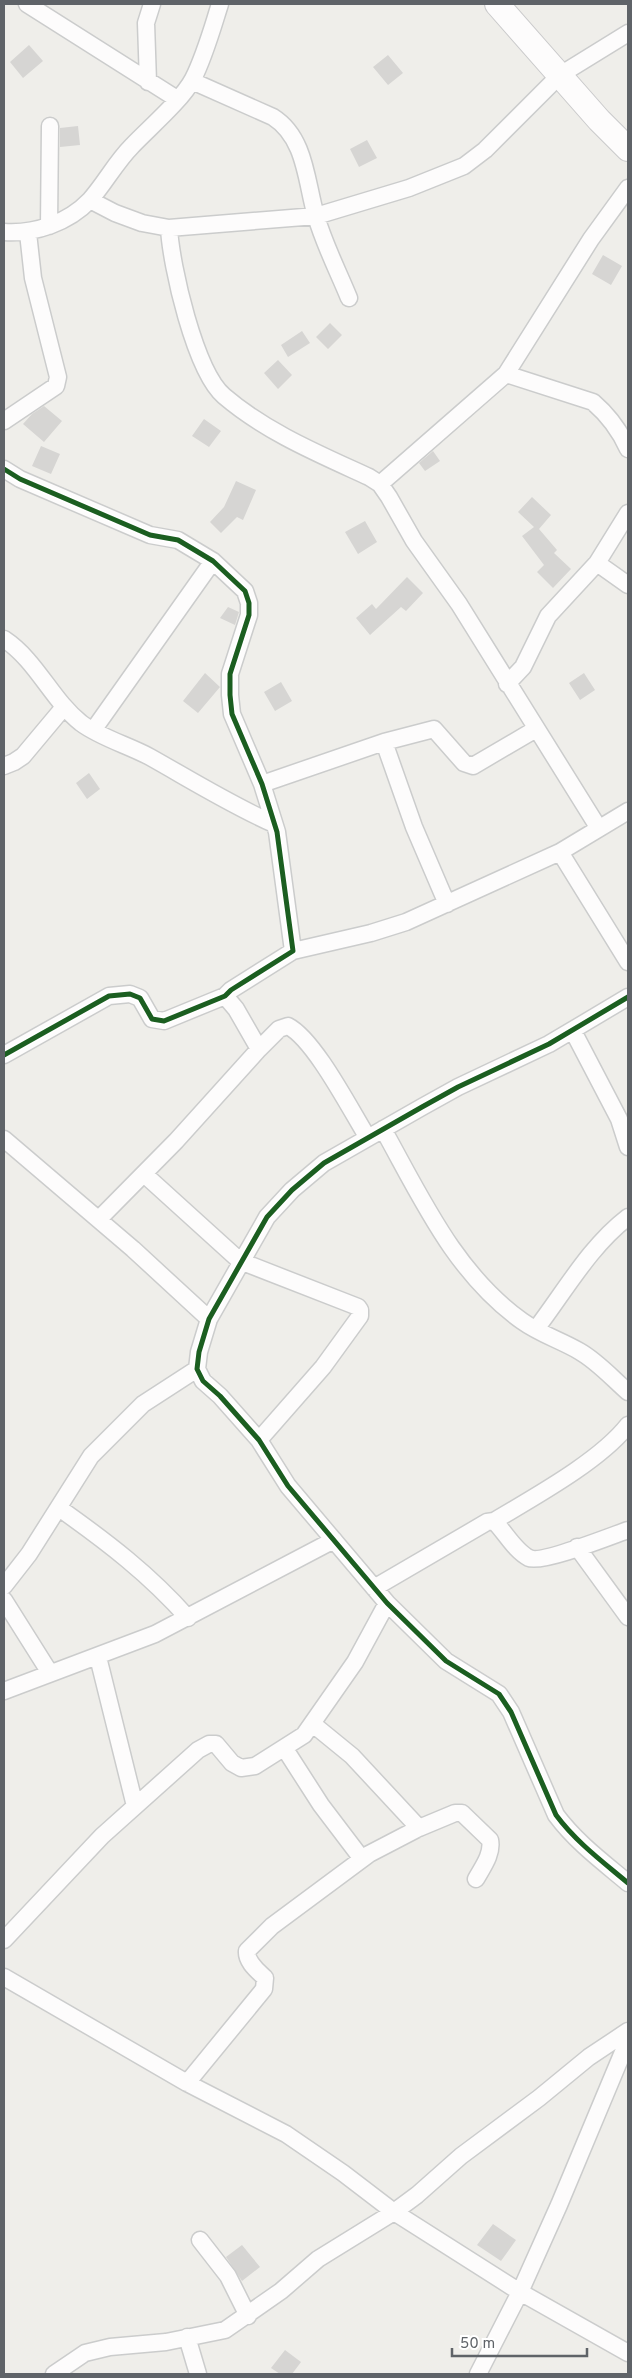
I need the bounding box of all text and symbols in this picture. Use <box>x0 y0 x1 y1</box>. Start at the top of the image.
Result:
scale bar <box>452 2326 587 2358</box>
text: 50 m <box>460 2335 495 2354</box>

